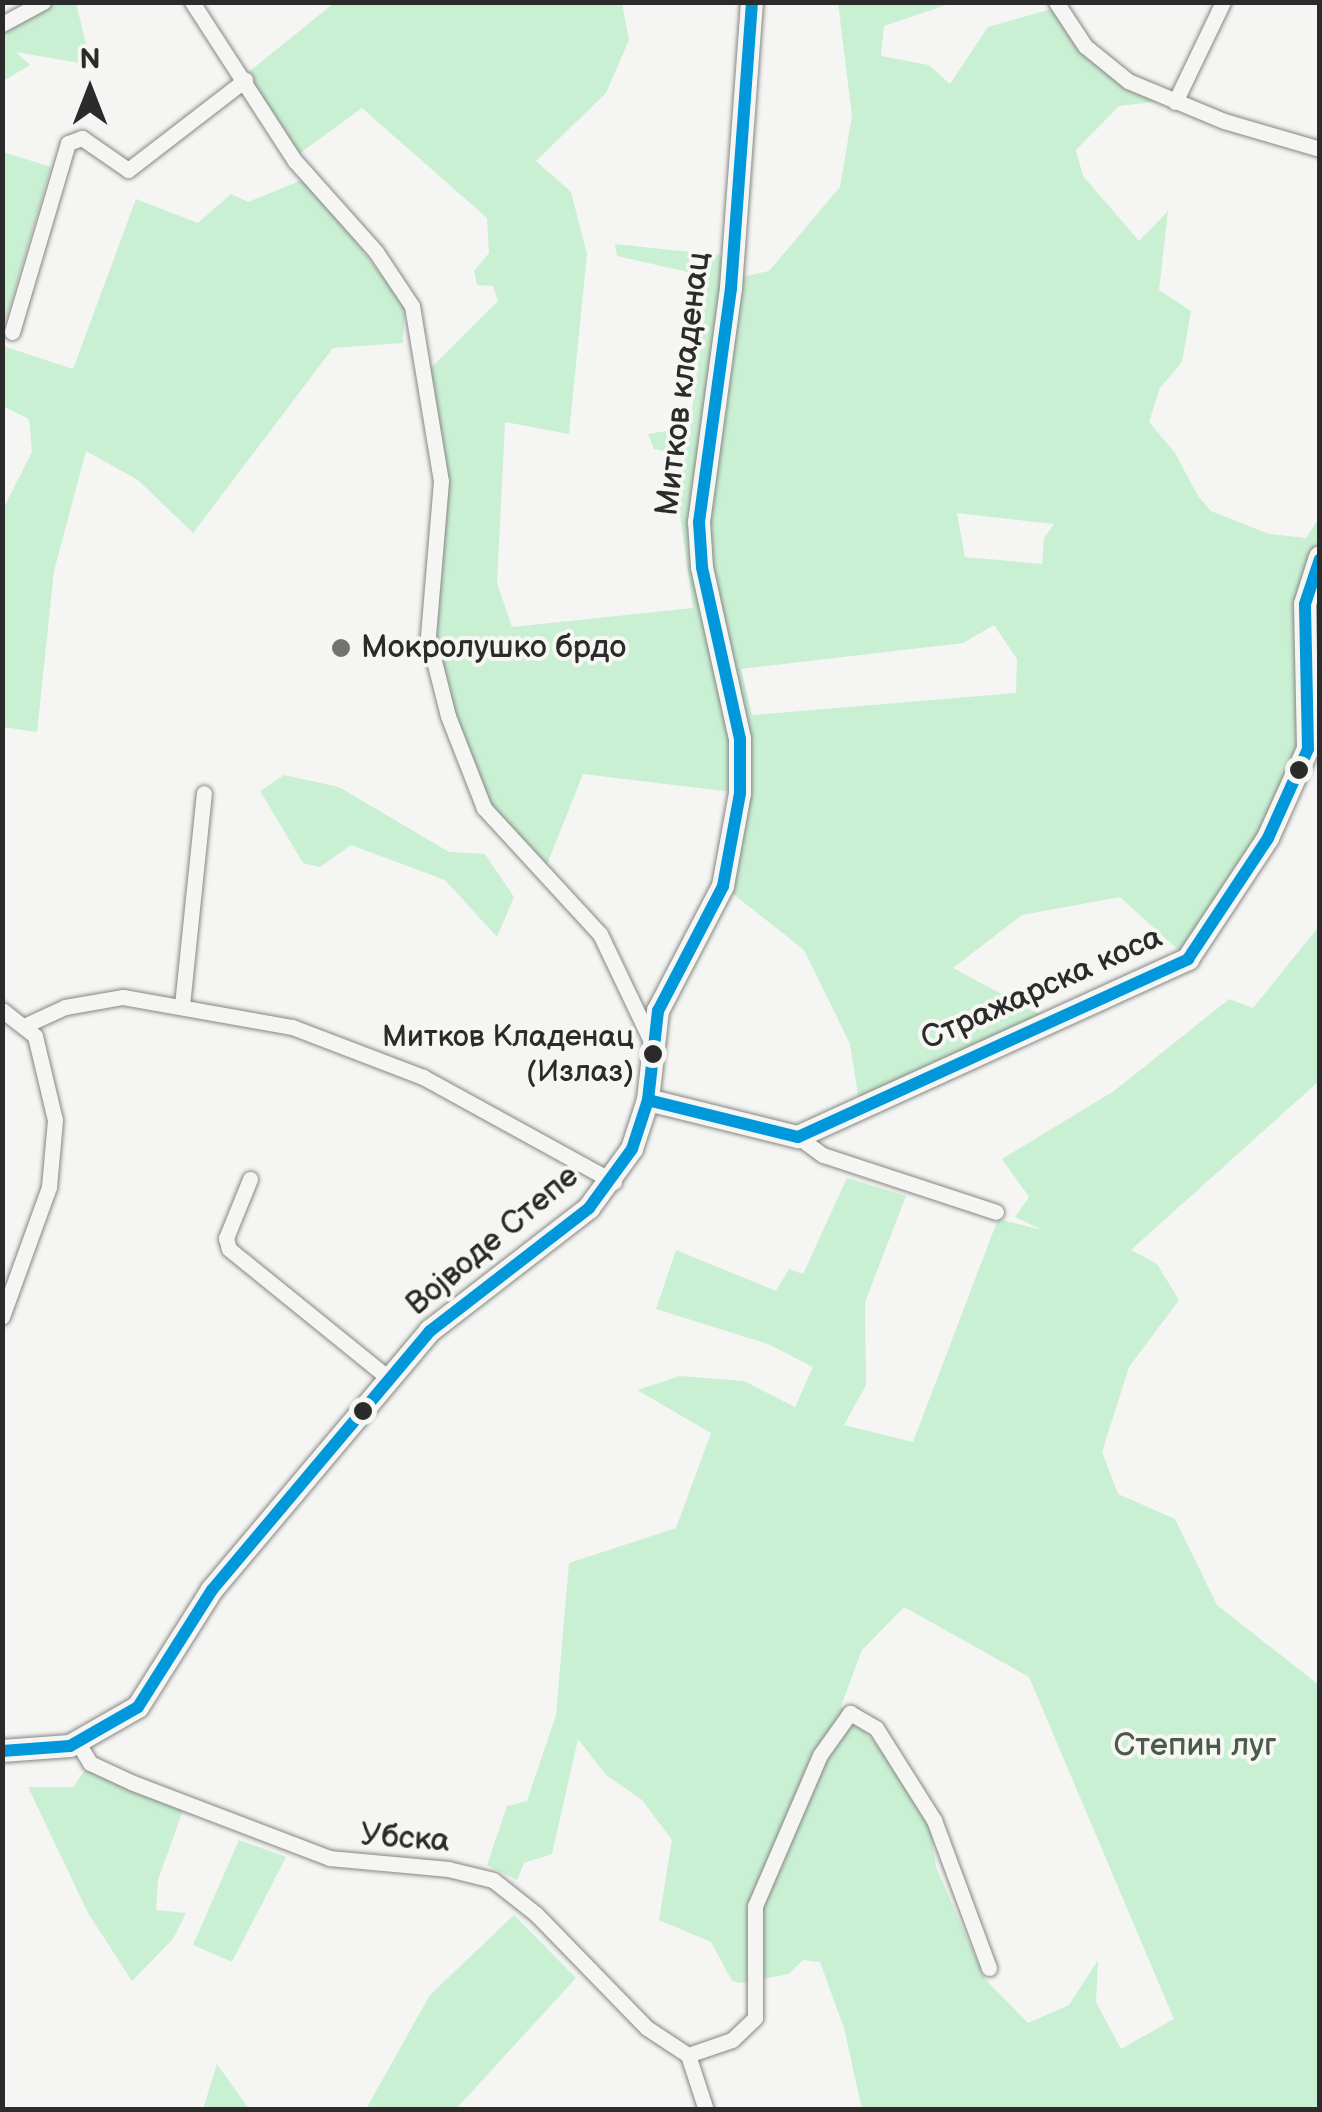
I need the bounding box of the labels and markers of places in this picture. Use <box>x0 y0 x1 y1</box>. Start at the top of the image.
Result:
place label: Мокролушко брдо <box>361 629 626 667</box>
marker: Мокролушко брдо <box>330 637 352 659</box>
unlabelled marker <box>1289 760 1309 780</box>
place label: Митков Кладенац (Излаз) <box>382 1019 634 1090</box>
marker: Митков Кладенац (Излаз) <box>643 1044 663 1064</box>
unlabelled marker <box>353 1401 373 1421</box>

